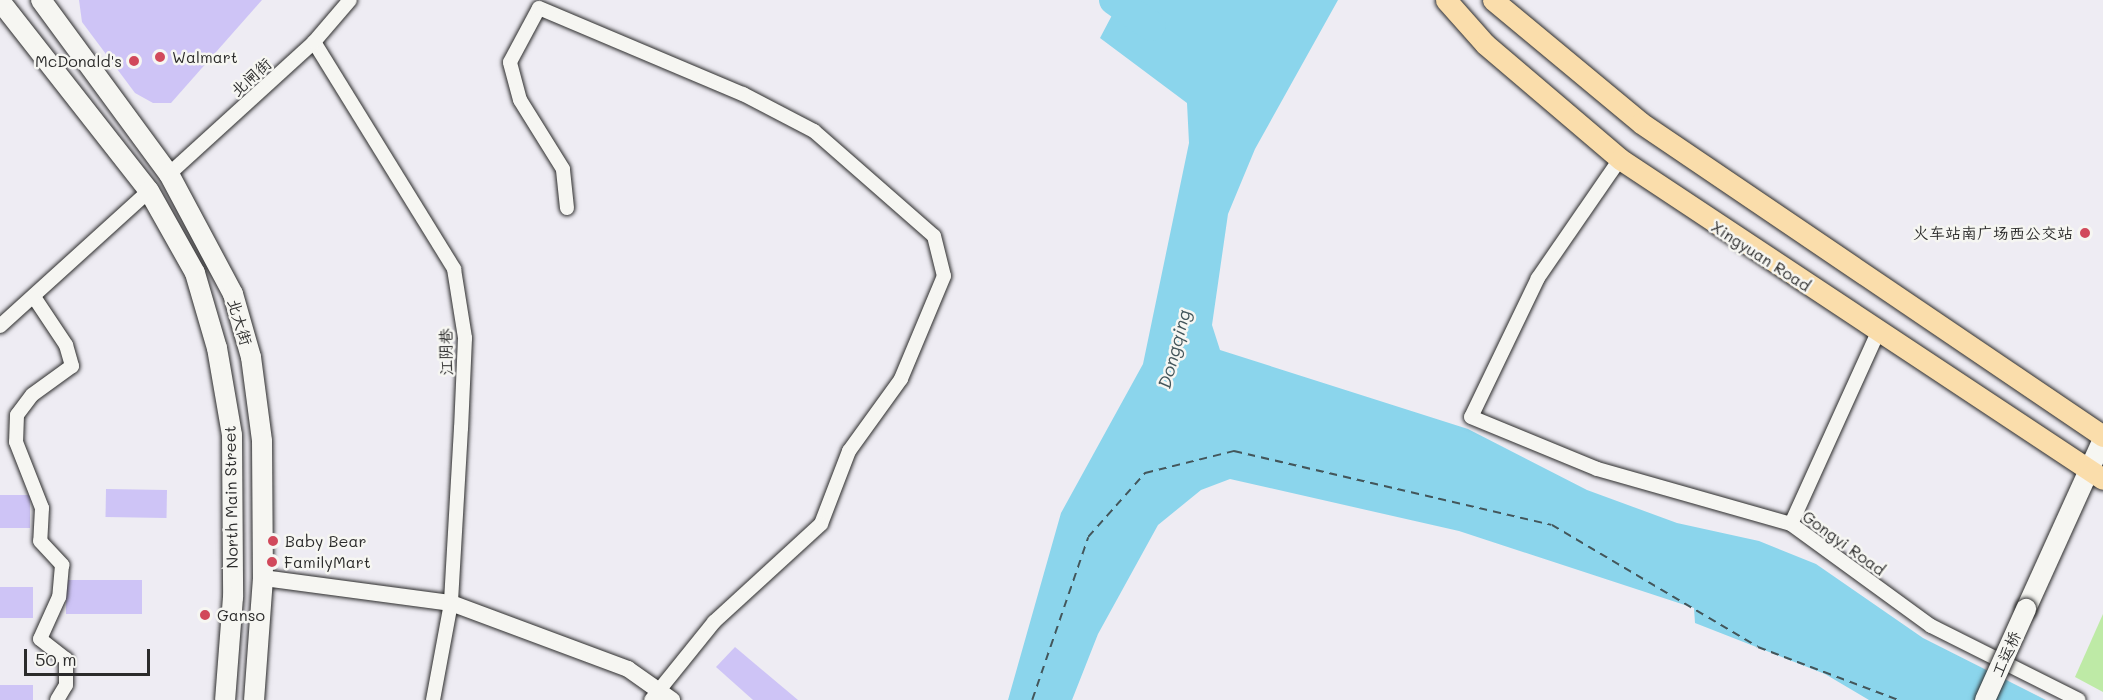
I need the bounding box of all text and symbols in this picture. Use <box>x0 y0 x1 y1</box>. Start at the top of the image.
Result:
place label: Walmart <box>172 47 238 67</box>
marker: Walmart <box>153 50 167 64</box>
place label: McDonald's <box>35 51 122 71</box>
marker: McDonald's <box>127 54 141 68</box>
street label: 北闸街 <box>227 54 275 100</box>
street label: Xingyuan Road <box>1708 217 1814 295</box>
place label: 火车站南广场西公交站 <box>1913 223 2073 243</box>
marker: 火车站南广场西公交站 <box>2078 226 2092 240</box>
street label: 北大街 <box>224 296 256 348</box>
water label: Dongqing <box>1153 307 1195 391</box>
street label: 江阴巷 <box>436 328 456 376</box>
street label: North Main Street <box>220 425 242 569</box>
street label: Gongyi Road <box>1799 507 1889 579</box>
place label: Baby Bear <box>285 531 366 551</box>
marker: Baby Bear <box>266 534 280 548</box>
place label: FamilyMart <box>284 552 371 572</box>
marker: FamilyMart <box>265 555 279 569</box>
place label: Ganso <box>217 605 265 625</box>
marker: Ganso <box>198 608 212 622</box>
street label: 工运桥 <box>1987 628 2025 680</box>
scale bar <box>27 637 153 675</box>
text: 50 m <box>35 647 77 671</box>

